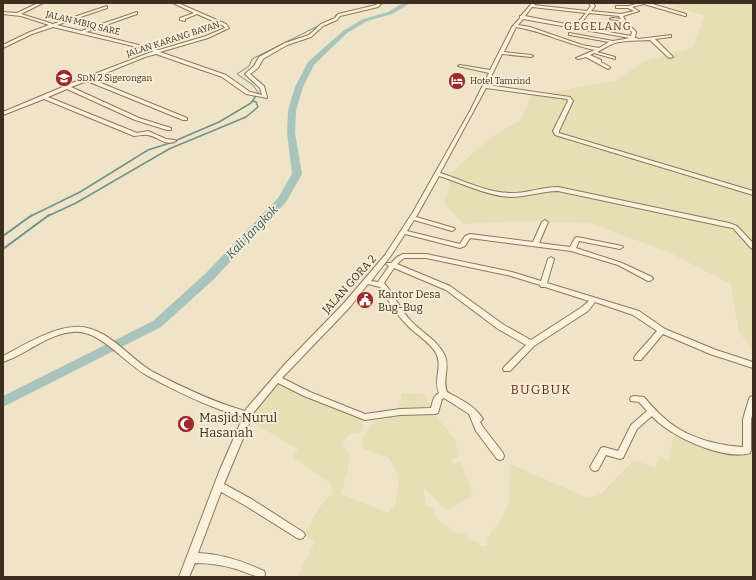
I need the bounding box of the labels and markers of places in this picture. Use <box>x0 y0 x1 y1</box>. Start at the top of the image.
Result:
school or university icon: SDN 2 Sigerongan <box>54 68 74 88</box>
hotel icon: Hotel Tamrind <box>447 71 467 91</box>
place label: SDN 2 Sigerongan <box>77 73 152 83</box>
place label: Hotel Tamrind <box>470 76 531 86</box>
place label: Kantor Desa Bug-Bug <box>378 288 441 314</box>
public building icon: Kantor Desa Bug-Bug <box>355 290 375 310</box>
place label: Masjid Nurul Hasanah <box>199 410 277 440</box>
mosque icon: Masjid Nurul Hasanah <box>176 414 196 434</box>

